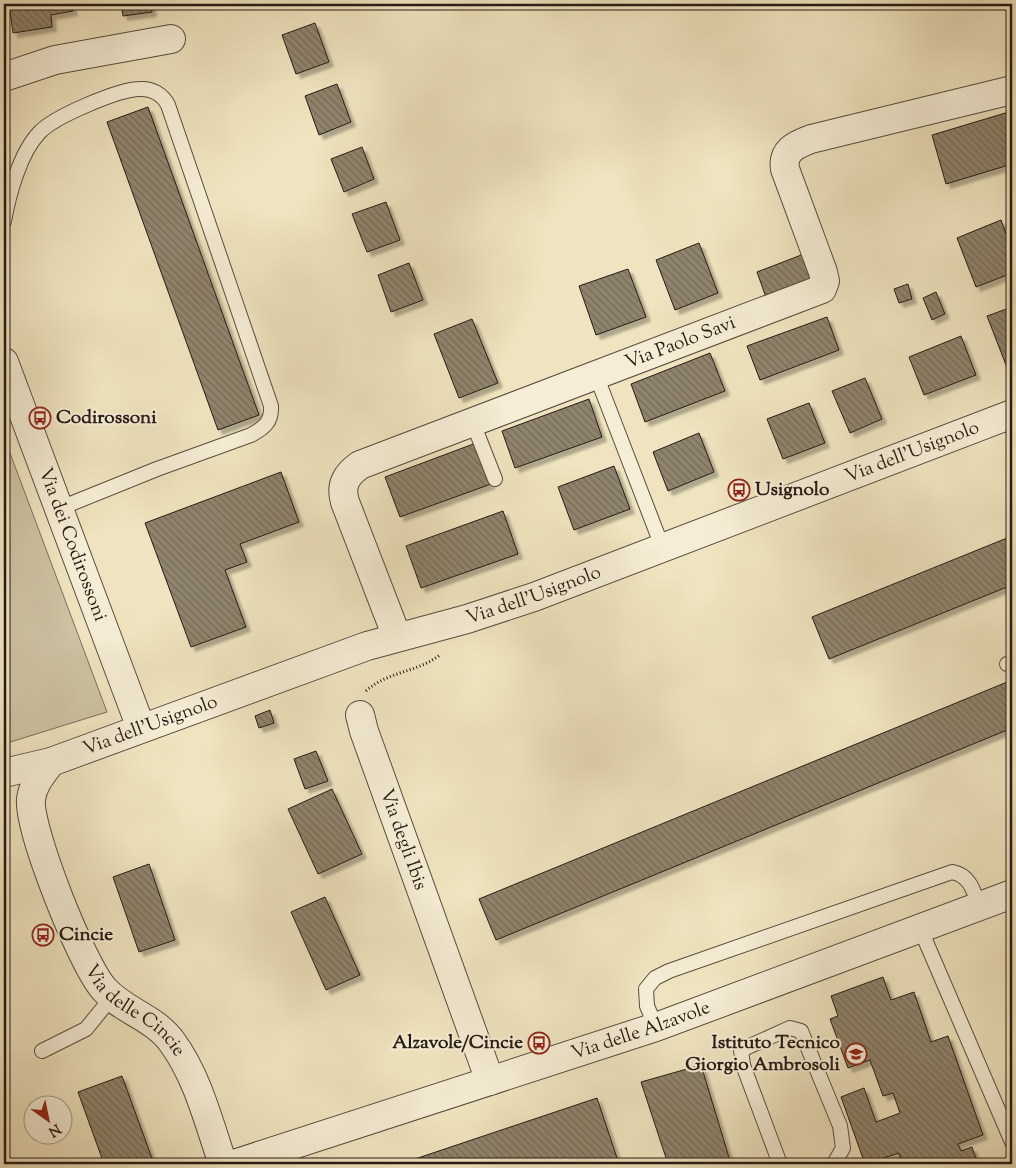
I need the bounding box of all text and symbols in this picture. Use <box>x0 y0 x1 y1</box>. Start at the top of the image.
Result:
street label: Via Paolo Savi <box>621 310 740 376</box>
place label: Codirossoni <box>56 405 157 432</box>
bus stop icon: Codirossoni <box>28 406 52 430</box>
street label: Via dell'Usignolo <box>841 414 983 490</box>
street label: Via dei Codirossoni <box>31 464 113 625</box>
place label: Usignolo <box>755 477 830 504</box>
bus stop icon: Usignolo <box>727 478 751 502</box>
street label: Via dell'Usignolo <box>462 559 605 632</box>
street label: Via dell'Usignolo <box>79 688 221 763</box>
street label: Via degli Ibis <box>373 785 434 894</box>
place label: Cincie <box>59 922 113 949</box>
bus stop icon: Cincie <box>31 923 55 947</box>
street label: Via delle Cincie <box>78 959 192 1062</box>
street label: Via delle Alzavole <box>568 994 714 1067</box>
place label: Alzavole/Cincie <box>392 1030 523 1057</box>
place label: Istituto Tecnico Giorgio Ambrosoli <box>685 1030 841 1079</box>
bus stop icon: Alzavole/Cincie <box>527 1031 551 1055</box>
school or university icon: Istituto Tecnico Giorgio Ambrosoli <box>844 1042 868 1066</box>
north arrow <box>22 1096 72 1146</box>
text: N <box>44 1118 64 1141</box>

